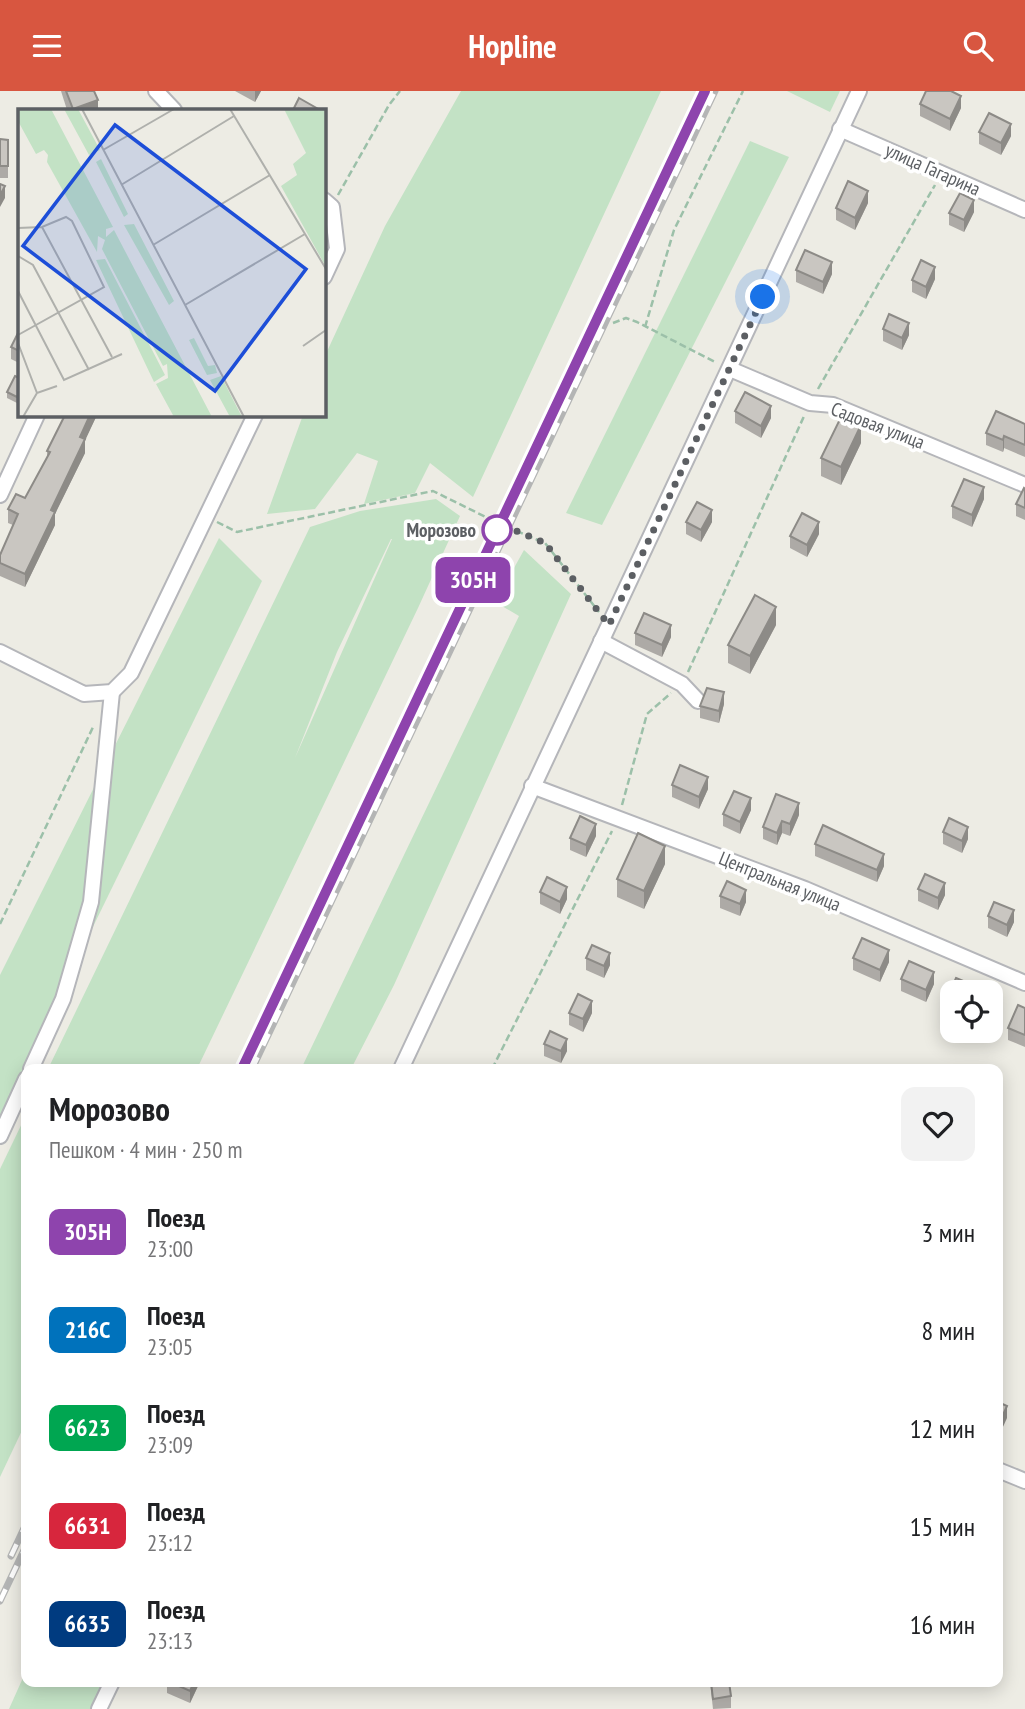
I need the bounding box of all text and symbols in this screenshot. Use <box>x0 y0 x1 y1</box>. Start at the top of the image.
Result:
text: Hopline <box>468 25 557 67</box>
icon: menu <box>28 27 66 65</box>
icon: search <box>959 27 997 65</box>
inset map <box>18 109 326 417</box>
street label: улица Гагарина <box>882 137 984 201</box>
your location <box>745 279 780 314</box>
street label: Садовая улица <box>828 396 928 454</box>
marker: Морозово <box>482 515 512 545</box>
place label: Морозово <box>406 518 476 542</box>
line badge: 305Н <box>424 557 522 603</box>
text: 305Н <box>449 564 497 595</box>
street label: Центральная улица <box>716 846 844 916</box>
map controls <box>940 980 1003 1043</box>
button: locate <box>940 980 1003 1043</box>
text: Морозово <box>49 1087 170 1130</box>
button: heart <box>901 1087 975 1161</box>
text: Пешком · 4 мин · 250 m <box>49 1135 242 1164</box>
text: Поезд <box>147 1201 205 1234</box>
text: 305Н <box>64 1216 111 1247</box>
text: 3 мин <box>922 1216 975 1249</box>
text: 23:00 <box>147 1234 193 1263</box>
text: Поезд <box>147 1299 205 1332</box>
text: 216С <box>65 1314 110 1345</box>
text: 8 мин <box>922 1314 975 1347</box>
text: 23:05 <box>147 1332 193 1361</box>
text: Поезд <box>147 1397 205 1430</box>
text: 6623 <box>65 1412 110 1443</box>
text: 12 мин <box>910 1412 975 1445</box>
text: 23:09 <box>147 1430 193 1459</box>
text: Поезд <box>147 1495 205 1528</box>
text: 6631 <box>65 1510 110 1541</box>
text: 15 мин <box>910 1510 975 1543</box>
text: 23:12 <box>147 1528 193 1557</box>
text: Поезд <box>147 1593 205 1626</box>
text: 6635 <box>65 1608 110 1639</box>
text: 16 мин <box>910 1608 975 1641</box>
text: 23:13 <box>147 1626 193 1655</box>

